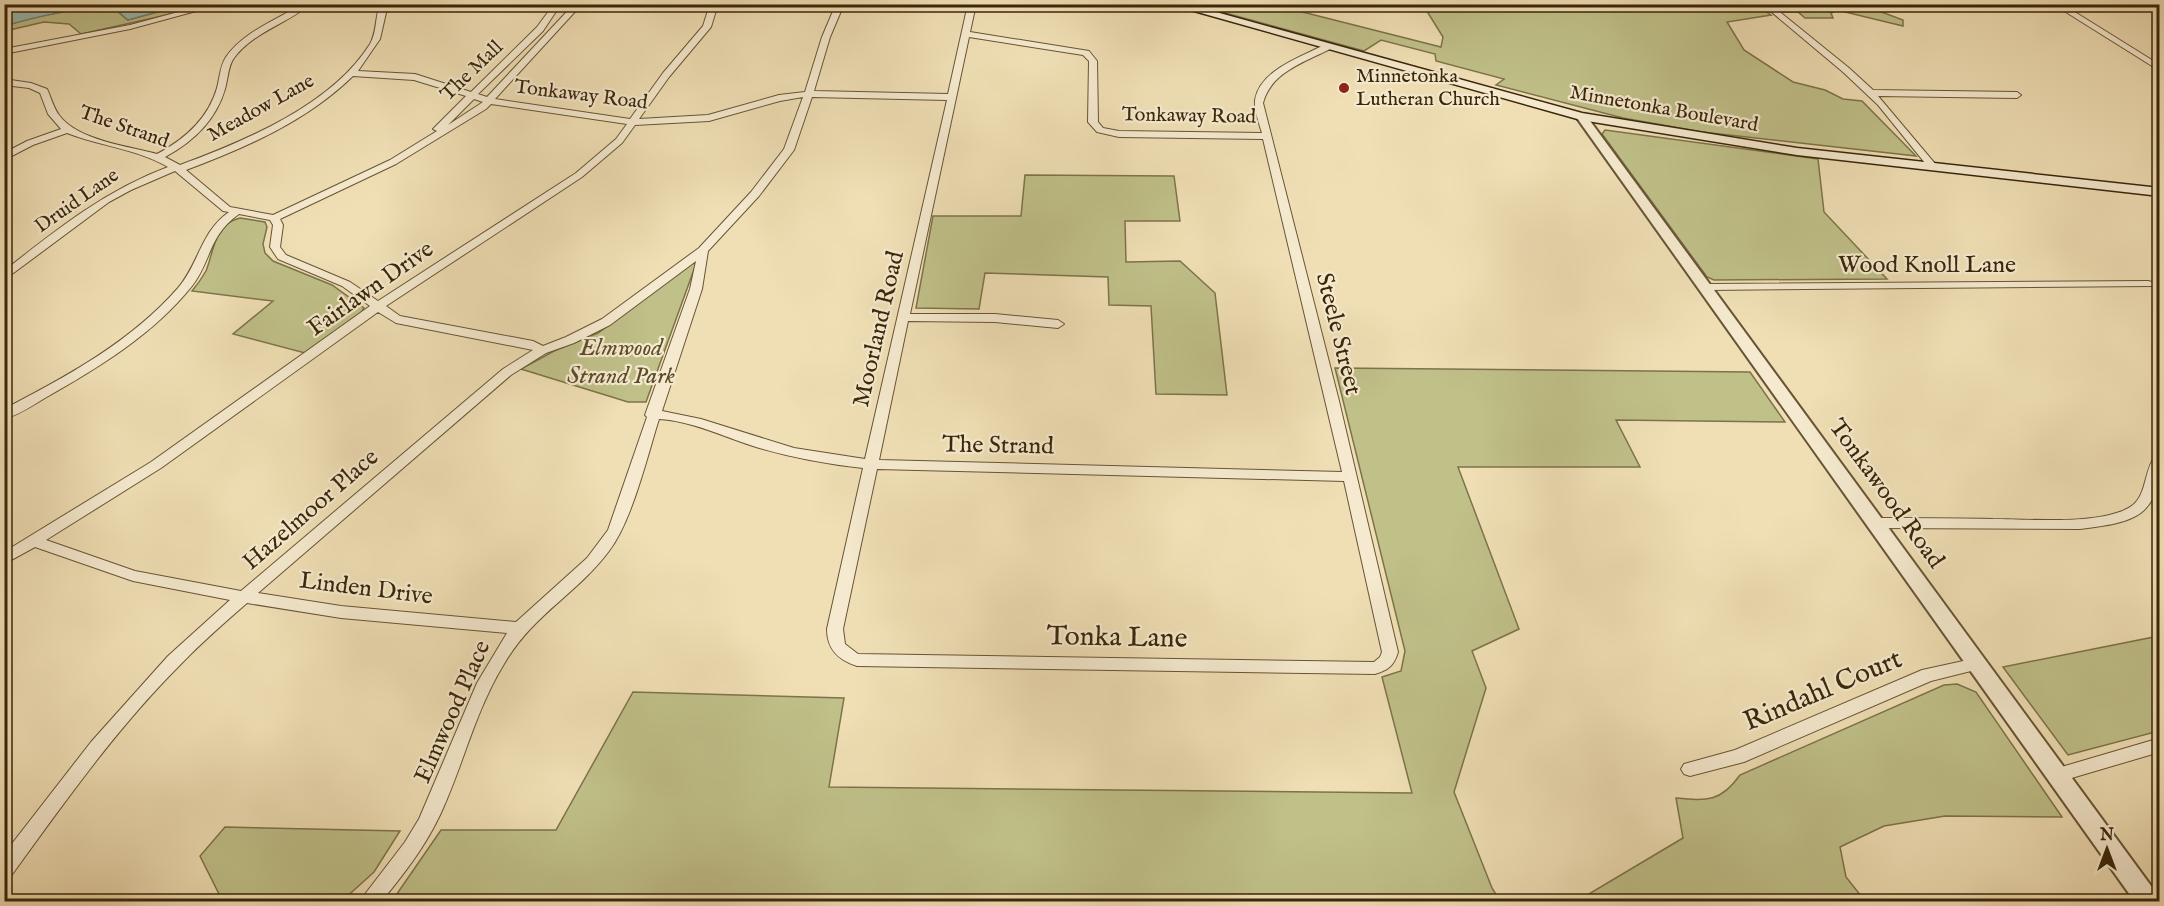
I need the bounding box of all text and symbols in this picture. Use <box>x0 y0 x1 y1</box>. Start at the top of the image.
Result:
street label: The Mall <box>436 35 509 107</box>
place label: Minnetonka Lutheran Church <box>1356 64 1500 112</box>
street label: Meadow Lane <box>203 68 319 148</box>
street label: Tonkaway Road <box>513 74 649 116</box>
street label: Minnetonka Boulevard <box>1568 80 1760 138</box>
marker: Minnetonka Lutheran Church <box>1337 81 1351 95</box>
street label: The Strand <box>76 100 172 154</box>
street label: Tonkaway Road <box>1122 102 1257 130</box>
street label: Druid Lane <box>30 163 124 239</box>
street label: Fairlawn Drive <box>302 234 440 344</box>
street label: Moorland Road <box>846 248 912 410</box>
street label: Wood Knoll Lane <box>1838 250 2016 281</box>
street label: Steele Street <box>1308 270 1368 398</box>
park label: Elmwood Strand Park <box>567 333 675 392</box>
street label: Tonkawood Road <box>1821 413 1951 575</box>
street label: The Strand <box>942 430 1054 462</box>
street label: Hazelmoor Place <box>237 442 385 578</box>
street label: Linden Drive <box>298 565 434 613</box>
street label: Tonka Lane <box>1046 619 1188 657</box>
street label: Elmwood Place <box>408 636 498 788</box>
street label: Rindahl Court <box>1739 642 1908 740</box>
north arrow <box>2077 819 2137 879</box>
text: N <box>2099 826 2114 846</box>

